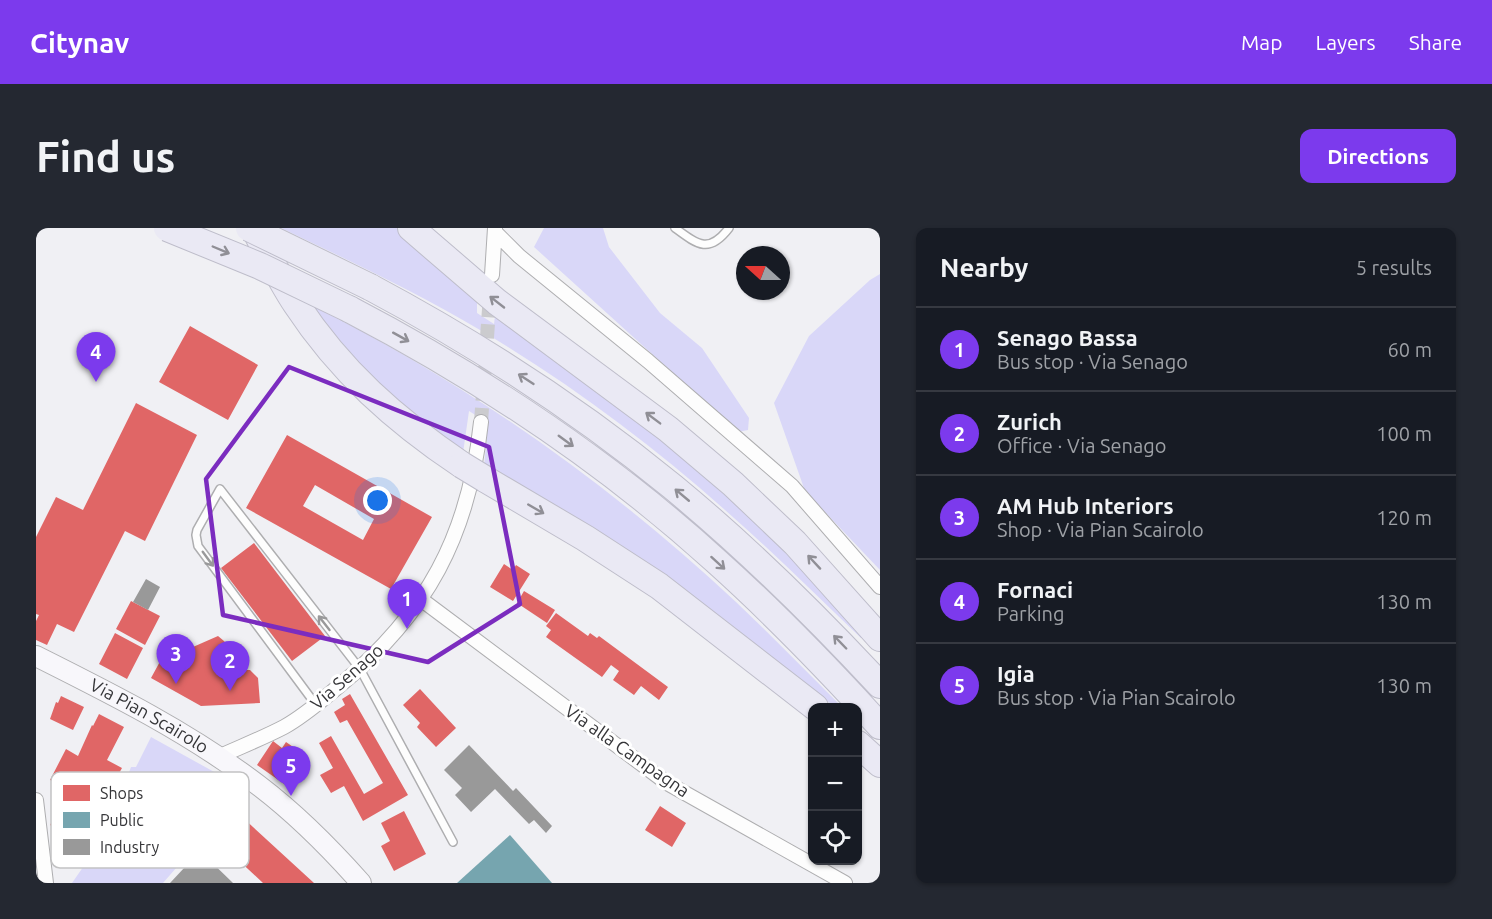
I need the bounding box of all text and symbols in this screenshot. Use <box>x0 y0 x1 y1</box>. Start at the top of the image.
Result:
text: Citynav <box>30 27 129 58</box>
text: Map <box>1241 30 1282 54</box>
text: Layers <box>1315 30 1376 54</box>
text: Share <box>1409 30 1462 54</box>
button: Directions <box>1300 129 1456 183</box>
text: Find us <box>36 133 175 180</box>
one-way arrow <box>212 245 230 256</box>
north arrow <box>736 246 790 300</box>
text: Nearby <box>940 253 1028 282</box>
text: 5 results <box>1356 256 1432 279</box>
one-way arrow <box>489 295 505 308</box>
text: Senago Bassa <box>997 325 1138 350</box>
one-way arrow <box>392 331 409 343</box>
pin: 4 <box>76 332 116 382</box>
text: 1 <box>954 338 965 361</box>
text: 60 m <box>1388 338 1432 361</box>
text: Bus stop · Via Senago <box>997 350 1188 373</box>
one-way arrow <box>517 372 534 385</box>
text: Zurich <box>997 409 1062 434</box>
one-way arrow <box>645 412 661 425</box>
text: 2 <box>954 422 965 445</box>
text: 100 m <box>1376 422 1432 445</box>
text: Office · Via Senago <box>997 434 1166 457</box>
one-way arrow <box>557 435 573 447</box>
your location <box>363 486 392 515</box>
one-way arrow <box>675 488 690 502</box>
text: AM Hub Interiors <box>997 493 1174 518</box>
one-way arrow <box>527 503 544 515</box>
text: 3 <box>954 506 965 529</box>
text: 120 m <box>1376 506 1432 529</box>
text: Shop · Via Pian Scairolo <box>997 518 1204 541</box>
one-way arrow <box>201 551 214 567</box>
one-way arrow <box>806 555 821 570</box>
one-way arrow <box>710 556 725 570</box>
text: Fornaci <box>997 577 1073 602</box>
pin: 1 <box>388 580 427 629</box>
text: 4 <box>954 590 965 613</box>
text: 130 m <box>1376 590 1432 613</box>
text: Parking <box>997 602 1065 625</box>
one-way arrow <box>317 615 330 631</box>
pin: 3 <box>156 634 196 684</box>
one-way arrow <box>833 635 847 650</box>
street label: Via Senago <box>306 639 387 713</box>
pin: 2 <box>210 642 250 691</box>
text: Igia <box>997 661 1035 686</box>
street label: Via Pian Scairolo <box>87 674 212 757</box>
text: 5 <box>954 674 965 697</box>
text: 130 m <box>1376 674 1432 697</box>
text: Bus stop · Via Pian Scairolo <box>997 686 1236 709</box>
street label: Via alla Campagna <box>561 700 694 801</box>
map controls <box>808 703 862 865</box>
button: + <box>808 703 862 757</box>
pin: 5 <box>272 746 310 796</box>
button: − <box>808 757 862 811</box>
legend <box>51 772 249 868</box>
text: Shops <box>100 784 143 802</box>
text: Public <box>100 811 144 829</box>
button: locate <box>808 811 862 865</box>
text: Industry <box>100 838 159 856</box>

